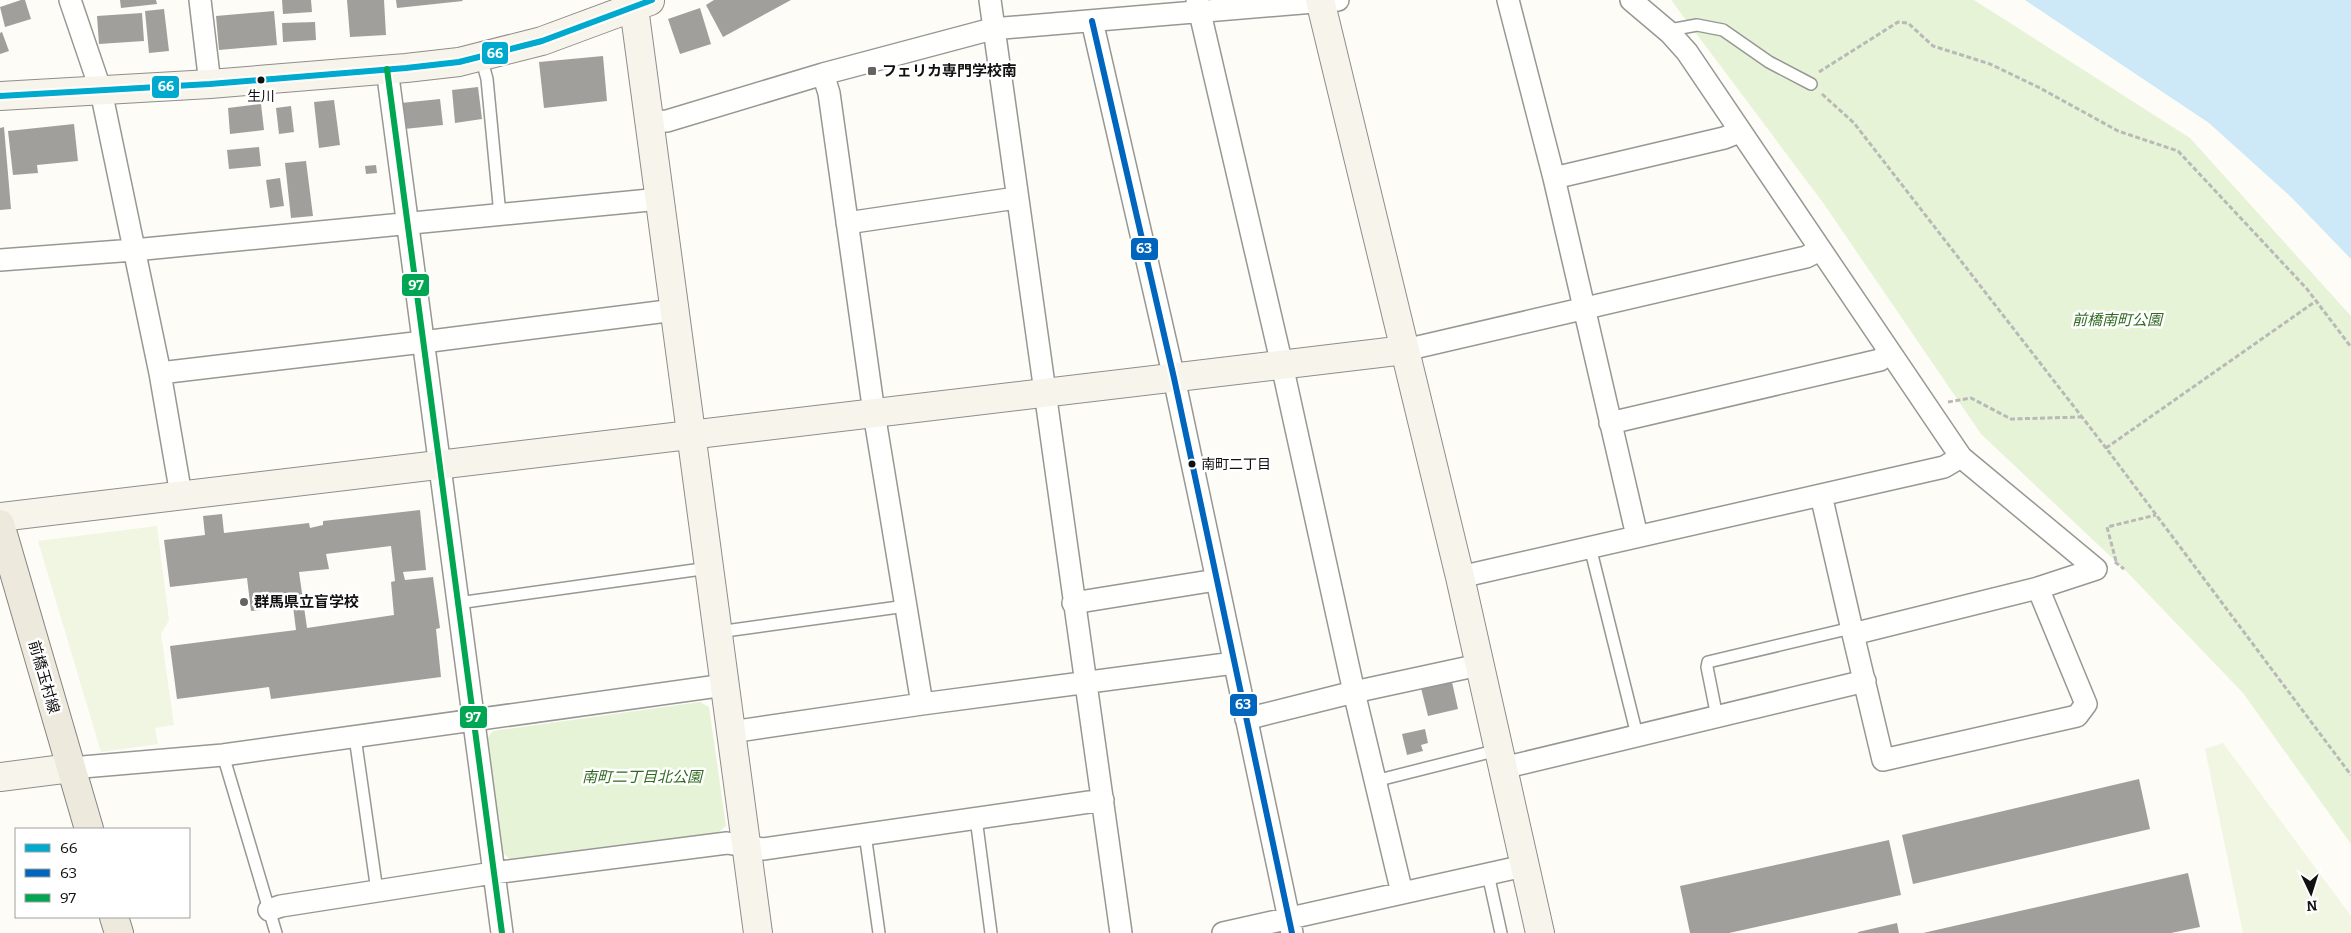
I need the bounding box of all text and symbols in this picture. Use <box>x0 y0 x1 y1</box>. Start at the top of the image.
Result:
line badge: 66 <box>481 41 509 65</box>
text: 66 <box>487 45 503 62</box>
place label: フェリカ専門学校南 <box>882 62 1017 80</box>
marker: フェリカ専門学校南 <box>866 65 878 77</box>
line badge: 66 <box>151 75 180 99</box>
marker: 生川 <box>256 75 266 85</box>
text: 66 <box>158 78 174 95</box>
place label: 生川 <box>247 88 275 105</box>
line badge: 63 <box>1130 237 1159 261</box>
text: 63 <box>1136 240 1152 257</box>
line badge: 97 <box>401 273 430 297</box>
text: 97 <box>408 277 424 294</box>
park label: 前橋南町公園 <box>2072 311 2164 329</box>
place label: 南町二丁目 <box>1201 456 1271 473</box>
marker: 南町二丁目 <box>1187 459 1197 469</box>
place label: 群馬県立盲学校 <box>254 593 359 611</box>
marker: 群馬県立盲学校 <box>238 596 250 608</box>
street label: 前橋玉村線 <box>25 638 63 716</box>
line badge: 63 <box>1229 693 1258 717</box>
text: 63 <box>1235 696 1251 713</box>
line badge: 97 <box>459 705 488 729</box>
text: 97 <box>465 709 481 726</box>
park label: 南町二丁目北公園 <box>582 768 704 786</box>
legend <box>15 828 190 918</box>
text: 66 <box>60 839 78 857</box>
text: 63 <box>60 864 77 882</box>
north arrow <box>2286 868 2336 918</box>
text: 97 <box>60 889 77 907</box>
text: N <box>2306 897 2318 914</box>

